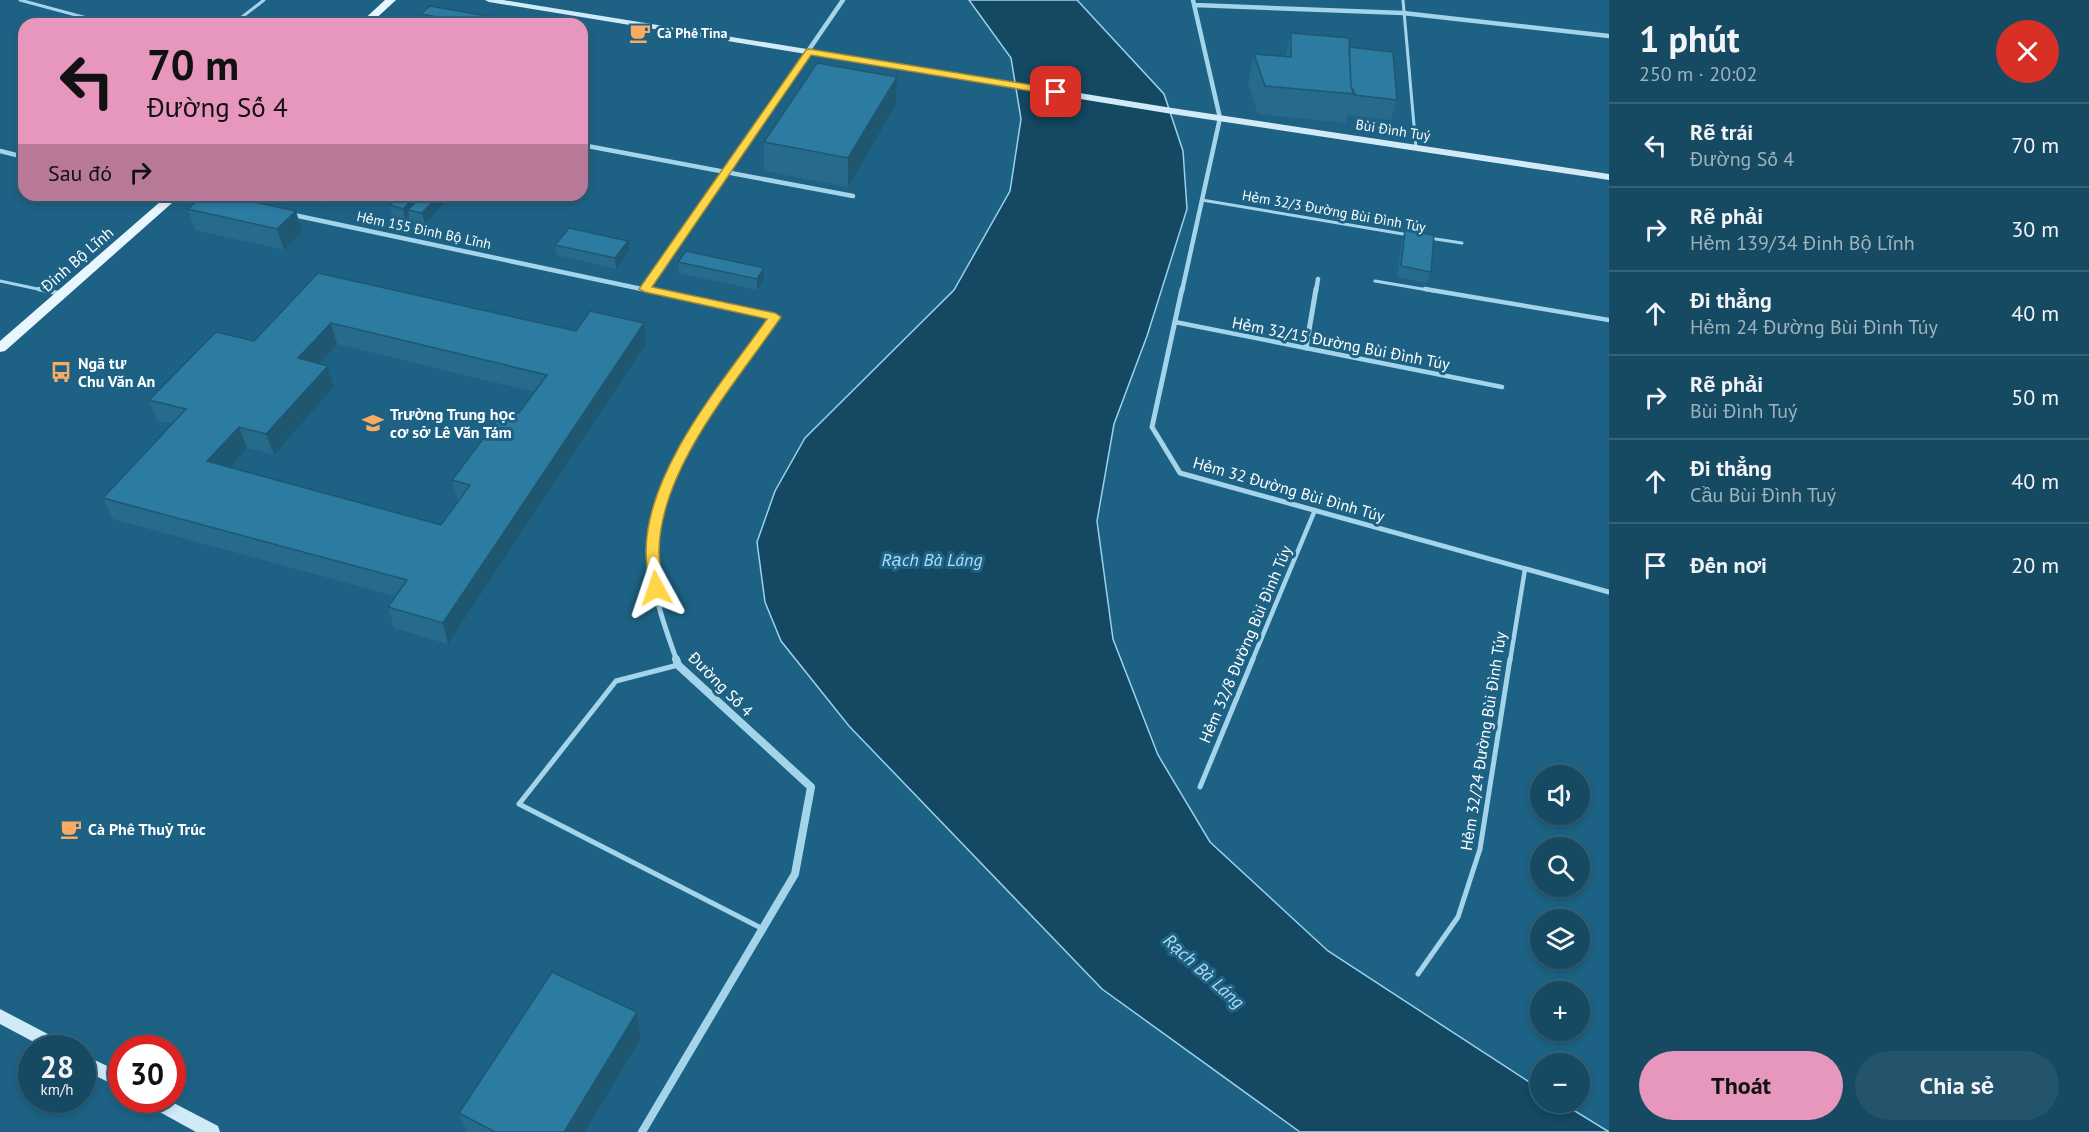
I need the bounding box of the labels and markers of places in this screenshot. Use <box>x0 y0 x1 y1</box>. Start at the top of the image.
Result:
cafe icon: Cà Phê Tina <box>628 21 652 45</box>
place label: Cà Phê Tina <box>657 24 727 42</box>
pin <box>1030 66 1081 117</box>
place label: Ngã tư Chu Văn An <box>78 353 155 391</box>
bus stop icon: Ngã tư Chu Văn An <box>49 360 73 384</box>
place label: Trường Trung học cơ sở Lê Văn Tám <box>390 404 515 442</box>
school or university icon: Trường Trung học cơ sở Lê Văn Tám <box>361 411 385 435</box>
cafe icon: Cà Phê Thuỷ Trúc <box>59 817 83 841</box>
place label: Cà Phê Thuỷ Trúc <box>88 819 206 839</box>

